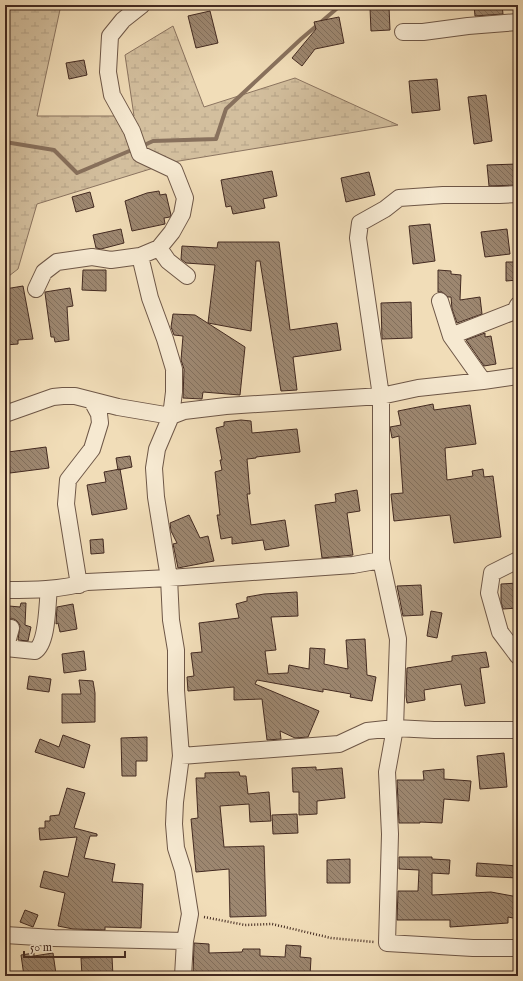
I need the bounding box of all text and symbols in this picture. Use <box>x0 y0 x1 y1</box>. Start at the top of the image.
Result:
scale bar <box>24 933 125 959</box>
text: 50 m <box>30 940 52 955</box>

